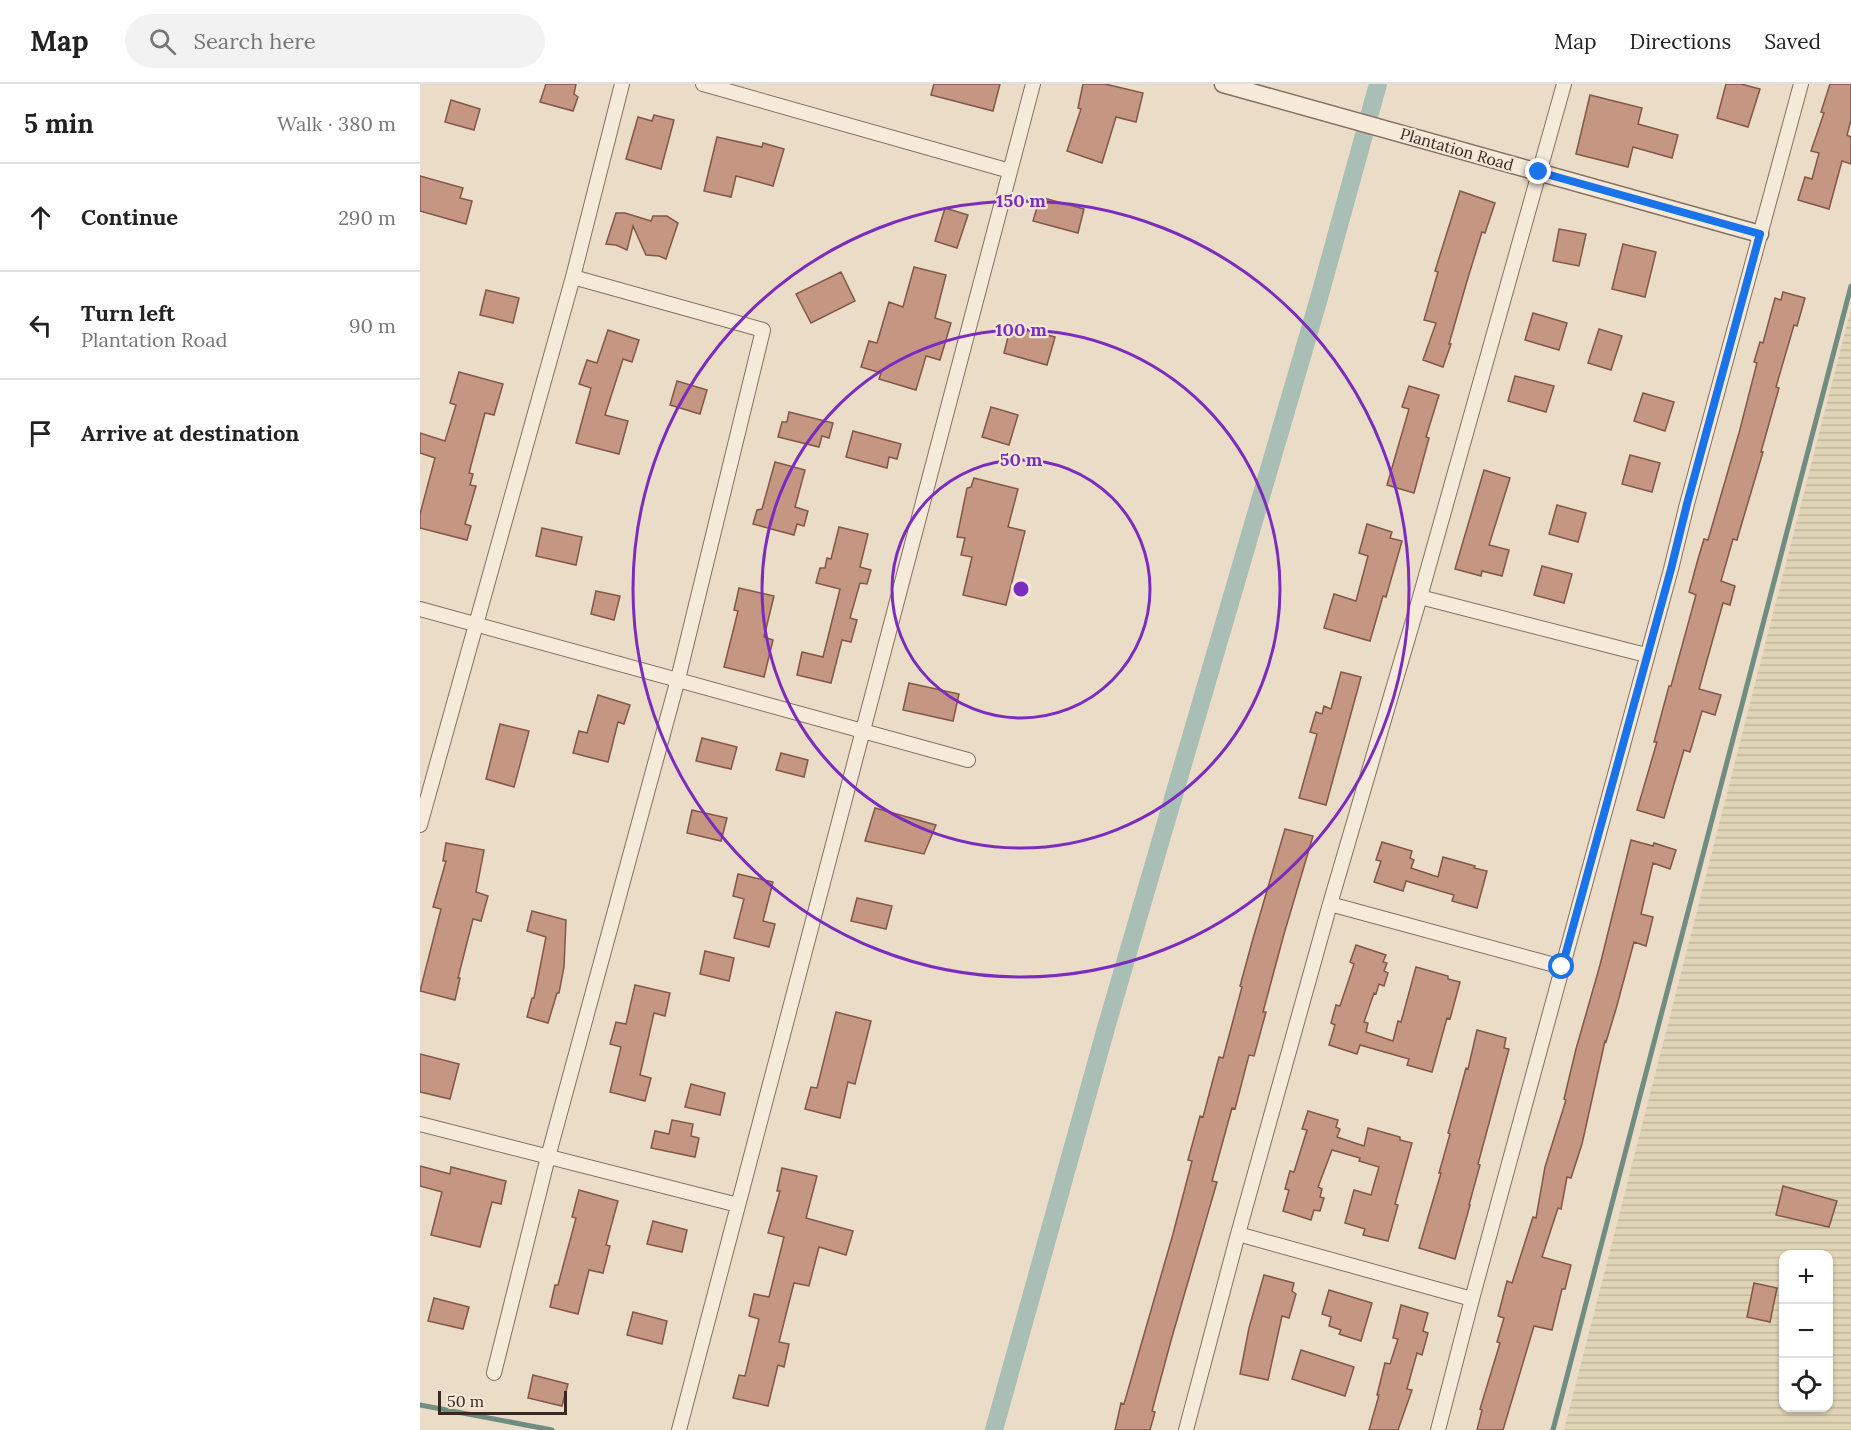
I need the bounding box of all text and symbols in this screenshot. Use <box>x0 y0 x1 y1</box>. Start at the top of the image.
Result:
search box <box>125 14 545 68</box>
text: Map <box>30 23 89 59</box>
icon: search <box>146 25 179 58</box>
text: Search here <box>194 27 316 55</box>
text: Map <box>1554 28 1597 55</box>
text: Directions <box>1630 28 1731 55</box>
text: Saved <box>1764 28 1821 55</box>
text: 5 min <box>24 107 94 140</box>
text: Walk · 380 m <box>277 111 396 136</box>
street label: Plantation Road <box>1398 123 1517 175</box>
route end <box>1525 158 1551 184</box>
text: 150 m <box>996 189 1046 212</box>
icon: ahead <box>24 201 57 234</box>
text: Continue <box>81 203 178 231</box>
text: 290 m <box>338 205 396 230</box>
text: Turn left <box>81 299 175 327</box>
icon: left <box>24 309 57 342</box>
text: 90 m <box>349 313 396 338</box>
text: 100 m <box>995 318 1047 341</box>
text: Plantation Road <box>81 327 228 352</box>
icon: arrive <box>24 417 57 450</box>
text: Arrive at destination <box>81 419 299 447</box>
text: 50 m <box>1000 448 1043 471</box>
centre of rings <box>1011 579 1031 599</box>
route start <box>1548 953 1574 979</box>
map controls <box>1779 1250 1833 1412</box>
button: + <box>1779 1250 1833 1304</box>
button: − <box>1779 1304 1833 1358</box>
button: locate <box>1779 1358 1833 1412</box>
scale bar <box>438 1388 567 1416</box>
text: 50 m <box>447 1391 484 1411</box>

